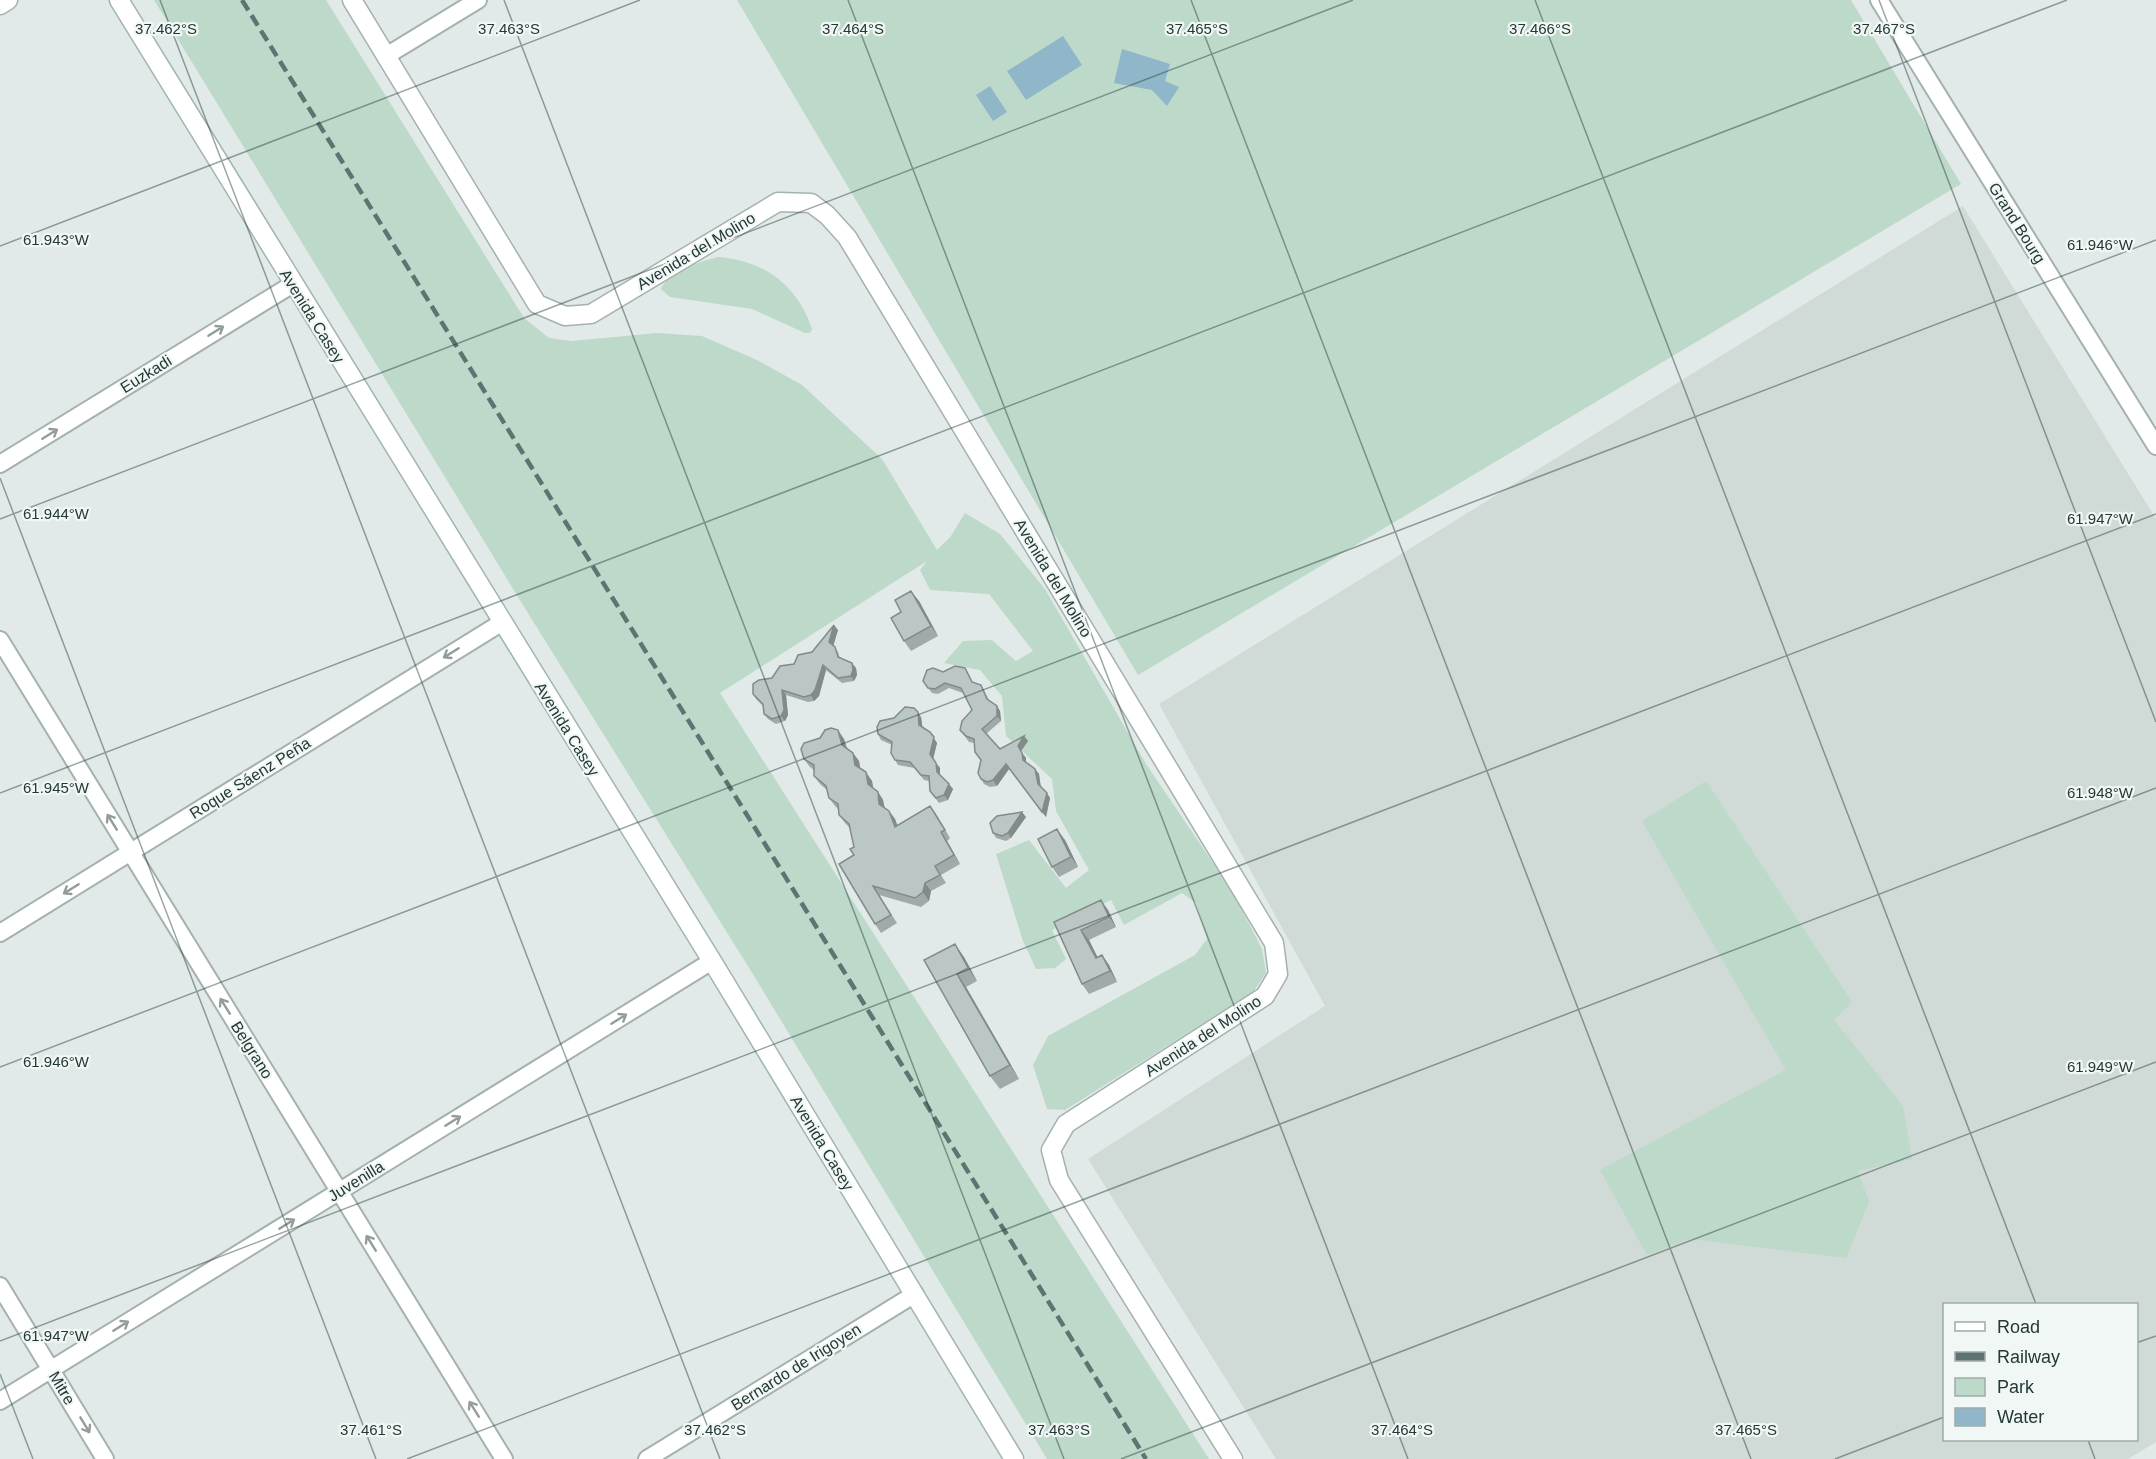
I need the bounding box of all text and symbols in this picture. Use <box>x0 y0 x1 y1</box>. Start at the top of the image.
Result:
text: 37.462°S <box>135 20 197 37</box>
text: 37.463°S <box>478 20 540 37</box>
text: 37.464°S <box>822 20 884 37</box>
text: 37.465°S <box>1166 20 1228 37</box>
text: 37.466°S <box>1509 20 1571 37</box>
text: 37.467°S <box>1853 20 1915 37</box>
street label: Grand Bourg <box>1986 180 2048 266</box>
street label: Avenida del Molino <box>634 209 758 293</box>
text: 61.943°W <box>23 231 90 248</box>
text: 61.946°W <box>2067 236 2134 253</box>
street label: Avenida Casey <box>276 266 348 366</box>
one-way arrow <box>207 325 224 337</box>
street label: Euzkadi <box>117 352 175 396</box>
one-way arrow <box>41 427 58 439</box>
text: 61.944°W <box>23 505 90 522</box>
text: 61.947°W <box>2067 510 2134 527</box>
street label: Avenida del Molino <box>1011 516 1095 640</box>
one-way arrow <box>443 648 460 660</box>
street label: Avenida Casey <box>531 679 603 779</box>
street label: Roque Sáenz Peña <box>187 734 313 822</box>
text: 61.945°W <box>23 779 90 796</box>
text: 61.948°W <box>2067 784 2134 801</box>
one-way arrow <box>105 814 117 831</box>
one-way arrow <box>63 883 80 895</box>
street label: Avenida del Molino <box>1142 992 1264 1080</box>
one-way arrow <box>218 998 230 1015</box>
one-way arrow <box>610 1012 627 1024</box>
street label: Belgrano <box>228 1018 276 1082</box>
text: 61.946°W <box>23 1053 90 1070</box>
text: 61.949°W <box>2067 1058 2134 1075</box>
street label: Avenida Casey <box>787 1093 857 1193</box>
one-way arrow <box>444 1115 461 1127</box>
street label: Juvenilla <box>325 1157 387 1205</box>
one-way arrow <box>278 1217 295 1229</box>
one-way arrow <box>365 1235 377 1252</box>
legend <box>1943 1303 2138 1441</box>
text: Road <box>1997 1317 2040 1337</box>
one-way arrow <box>112 1320 129 1332</box>
street label: Bernardo de Irigoyen <box>728 1320 864 1414</box>
text: 61.947°W <box>23 1327 90 1344</box>
text: Railway <box>1997 1347 2060 1367</box>
street label: Mitre <box>46 1368 78 1408</box>
text: Park <box>1997 1377 2035 1397</box>
one-way arrow <box>467 1401 479 1418</box>
text: Water <box>1997 1407 2044 1427</box>
one-way arrow <box>79 1416 91 1433</box>
text: 37.461°S <box>340 1421 402 1438</box>
text: 37.462°S <box>684 1421 746 1438</box>
text: 37.463°S <box>1028 1421 1090 1438</box>
text: 37.464°S <box>1371 1421 1433 1438</box>
text: 37.465°S <box>1715 1421 1777 1438</box>

